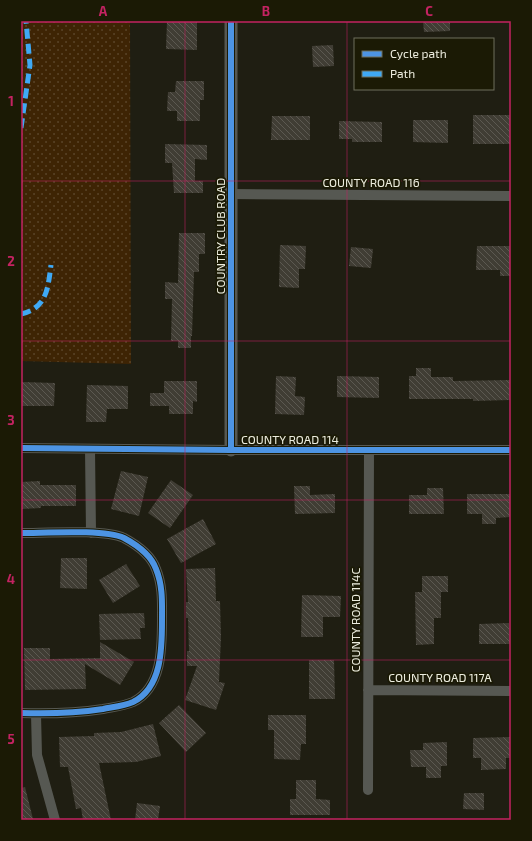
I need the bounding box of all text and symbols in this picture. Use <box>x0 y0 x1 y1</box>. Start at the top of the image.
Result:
text: A <box>99 3 108 19</box>
text: B <box>262 3 270 19</box>
text: C <box>425 3 433 19</box>
legend <box>354 38 494 90</box>
text: Cycle path <box>390 46 447 60</box>
text: Path <box>390 66 415 80</box>
text: 1 <box>8 93 14 109</box>
street label: COUNTY ROAD 116 <box>322 175 420 189</box>
street label: COUNTRY CLUB ROAD <box>213 178 227 294</box>
text: 2 <box>7 253 15 269</box>
text: 3 <box>7 412 15 428</box>
street label: COUNTY ROAD 114 <box>241 432 339 446</box>
street label: COUNTY ROAD 114C <box>348 568 362 672</box>
text: 4 <box>7 571 15 587</box>
street label: COUNTY ROAD 117A <box>388 670 492 684</box>
text: 5 <box>7 731 15 747</box>

